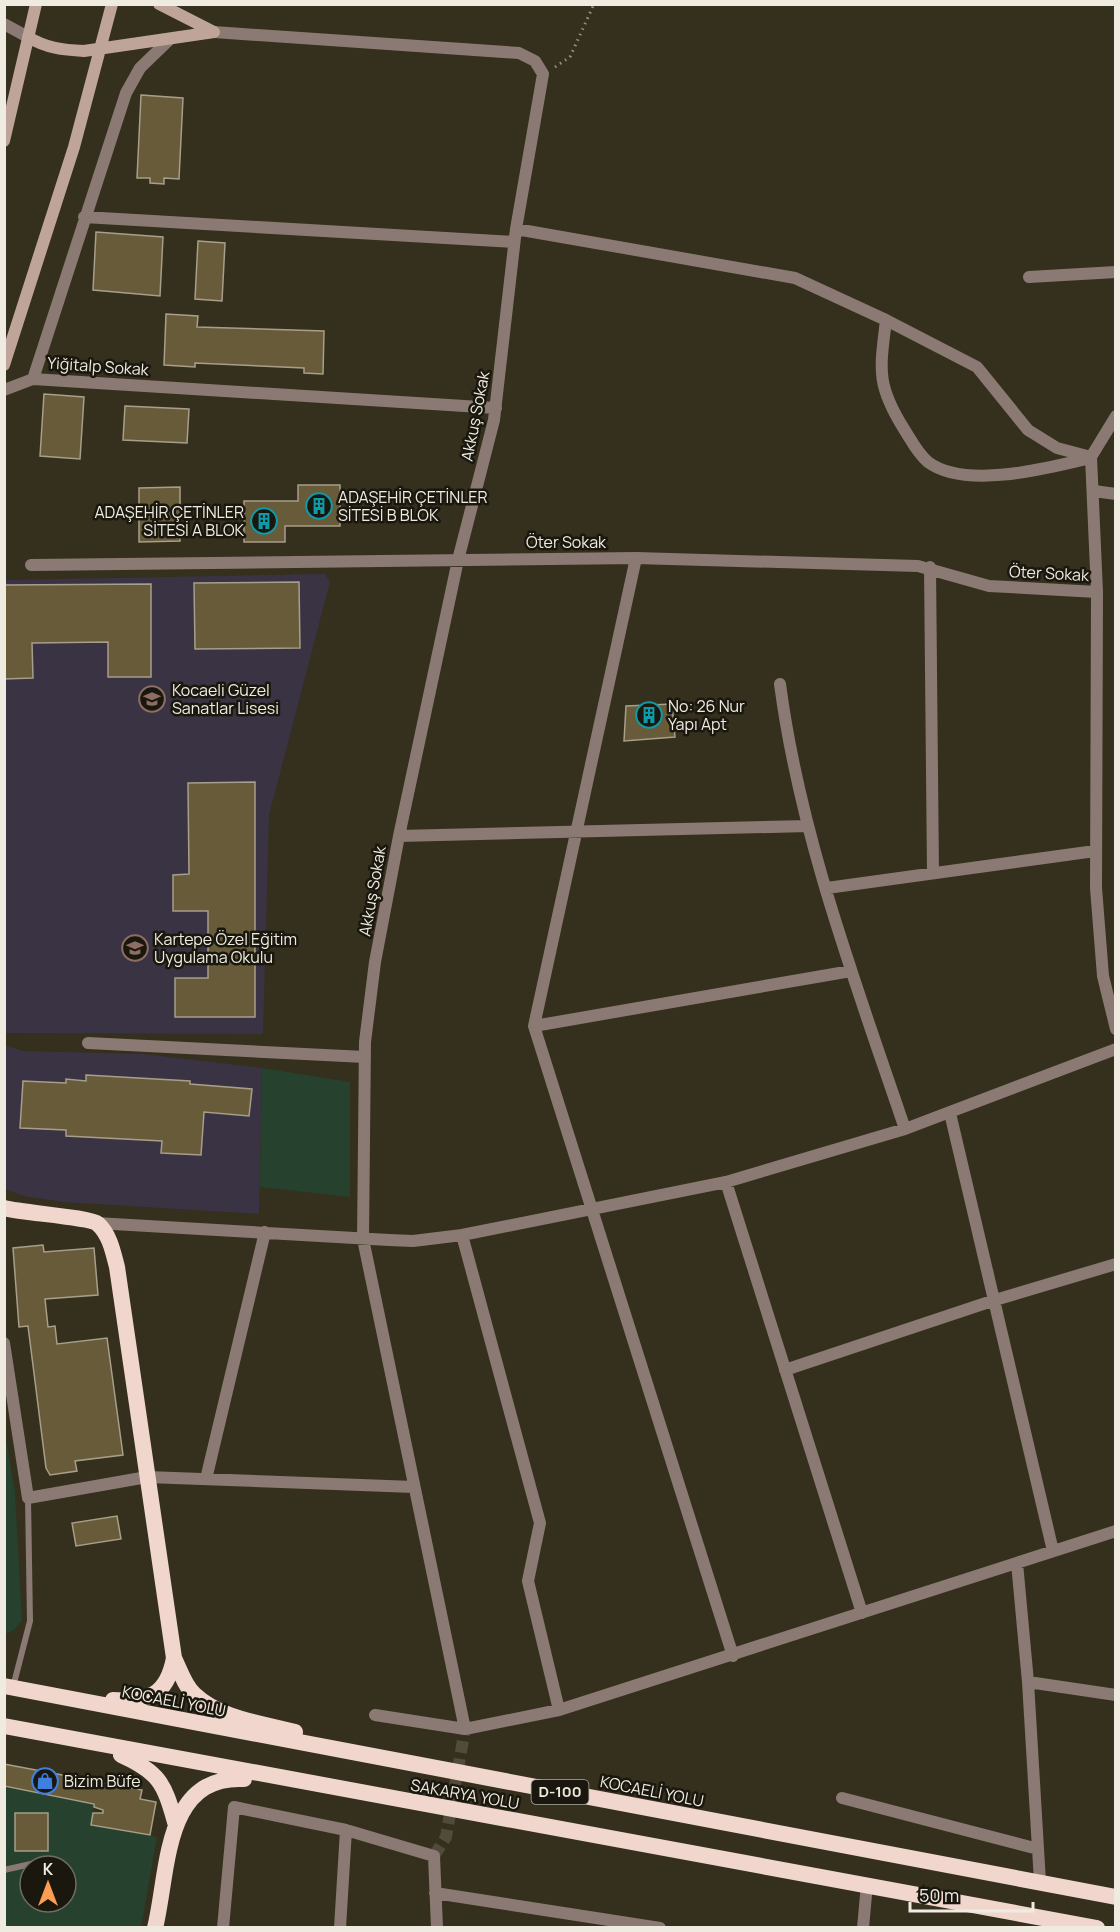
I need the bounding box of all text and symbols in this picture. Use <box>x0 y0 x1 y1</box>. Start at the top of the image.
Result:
street label: Yiğitalp Sokak <box>47 351 151 381</box>
street label: Akkuş Sokak <box>456 368 495 463</box>
place label: ADAŞEHİR ÇETİNLER SİTESİ B BLOK <box>338 486 488 526</box>
building icon: ADAŞEHİR ÇETİNLER SİTESİ B BLOK <box>304 491 334 521</box>
place label: ADAŞEHİR ÇETİNLER SİTESİ A BLOK <box>94 501 245 541</box>
building icon: ADAŞEHİR ÇETİNLER SİTESİ A BLOK <box>249 506 279 536</box>
street label: Öter Sokak <box>526 531 607 553</box>
street label: Öter Sokak <box>1008 560 1091 586</box>
place label: Kocaeli Güzel Sanatlar Lisesi <box>172 679 279 719</box>
school or university icon: Kocaeli Güzel Sanatlar Lisesi <box>137 684 167 714</box>
place label: No: 26 Nur Yapı Apt <box>668 695 745 735</box>
building icon: No: 26 Nur Yapı Apt <box>634 700 664 730</box>
street label: Akkuş Sokak <box>353 843 391 938</box>
place label: Kartepe Özel Eğitim Uygulama Okulu <box>154 928 297 968</box>
school or university icon: Kartepe Özel Eğitim Uygulama Okulu <box>120 933 150 963</box>
street label: KOCAELİ YOLU <box>120 1680 228 1722</box>
shop icon: Bizim Büfe <box>30 1766 60 1796</box>
place label: Bizim Büfe <box>64 1770 141 1792</box>
street label: KOCAELİ YOLU <box>598 1770 706 1812</box>
street label: SAKARYA YOLU <box>409 1774 521 1814</box>
road number: D-100 <box>532 1780 588 1804</box>
north arrow <box>18 1854 78 1914</box>
text: K <box>43 1858 54 1880</box>
scale bar <box>910 1875 1033 1913</box>
text: 50 m <box>919 1883 959 1907</box>

